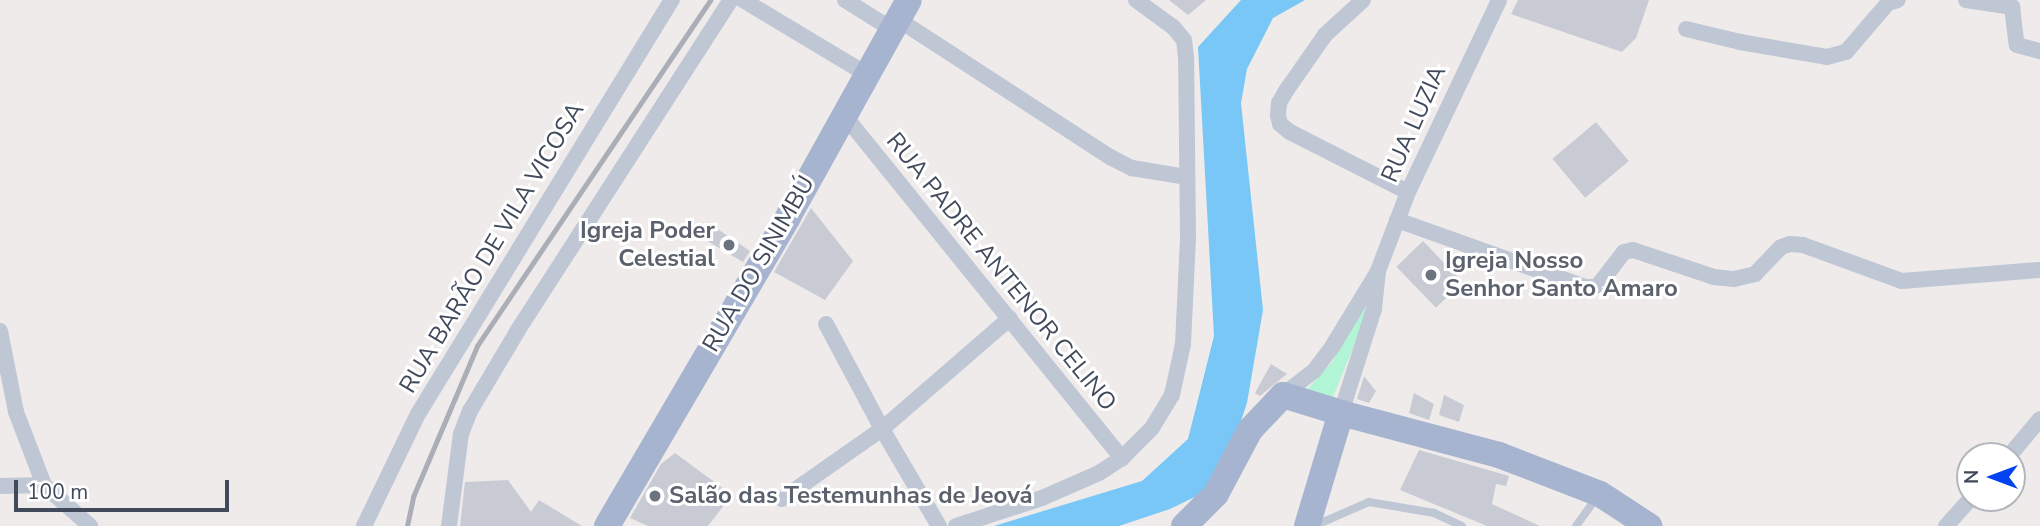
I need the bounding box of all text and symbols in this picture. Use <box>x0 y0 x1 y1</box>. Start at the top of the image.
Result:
street label: RUA LUZIA <box>1375 61 1453 187</box>
street label: RUA BARÃO DE VILA VICOSA <box>394 97 590 399</box>
street label: RUA PADRE ANTENOR CELINO <box>880 127 1122 417</box>
street label: RUA DO SINIMBÚ <box>697 171 821 357</box>
place label: Igreja Poder Celestial <box>580 217 715 273</box>
marker: Igreja Poder Celestial <box>721 237 737 253</box>
place label: Igreja Nosso Senhor Santo Amaro <box>1445 247 1678 303</box>
marker: Igreja Nosso Senhor Santo Amaro <box>1423 267 1439 283</box>
north arrow <box>1956 442 2026 512</box>
scale bar <box>18 466 233 510</box>
text: N <box>1959 470 1985 484</box>
text: 100 m <box>27 478 88 506</box>
place label: Salão das Testemunhas de Jeová <box>669 482 1033 510</box>
marker: Salão das Testemunhas de Jeová <box>647 488 663 504</box>

